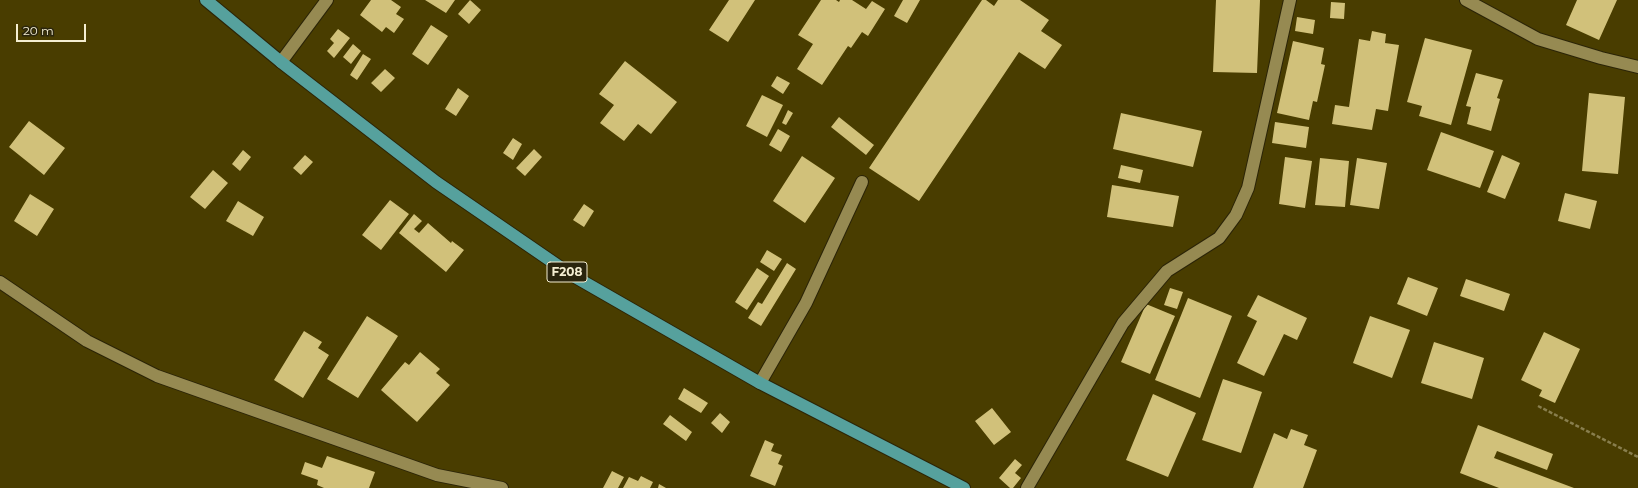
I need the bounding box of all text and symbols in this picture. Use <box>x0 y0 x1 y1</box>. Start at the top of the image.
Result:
scale bar <box>18 16 88 42</box>
text: 20 m <box>23 23 54 38</box>
road number: F208 <box>547 262 587 282</box>

